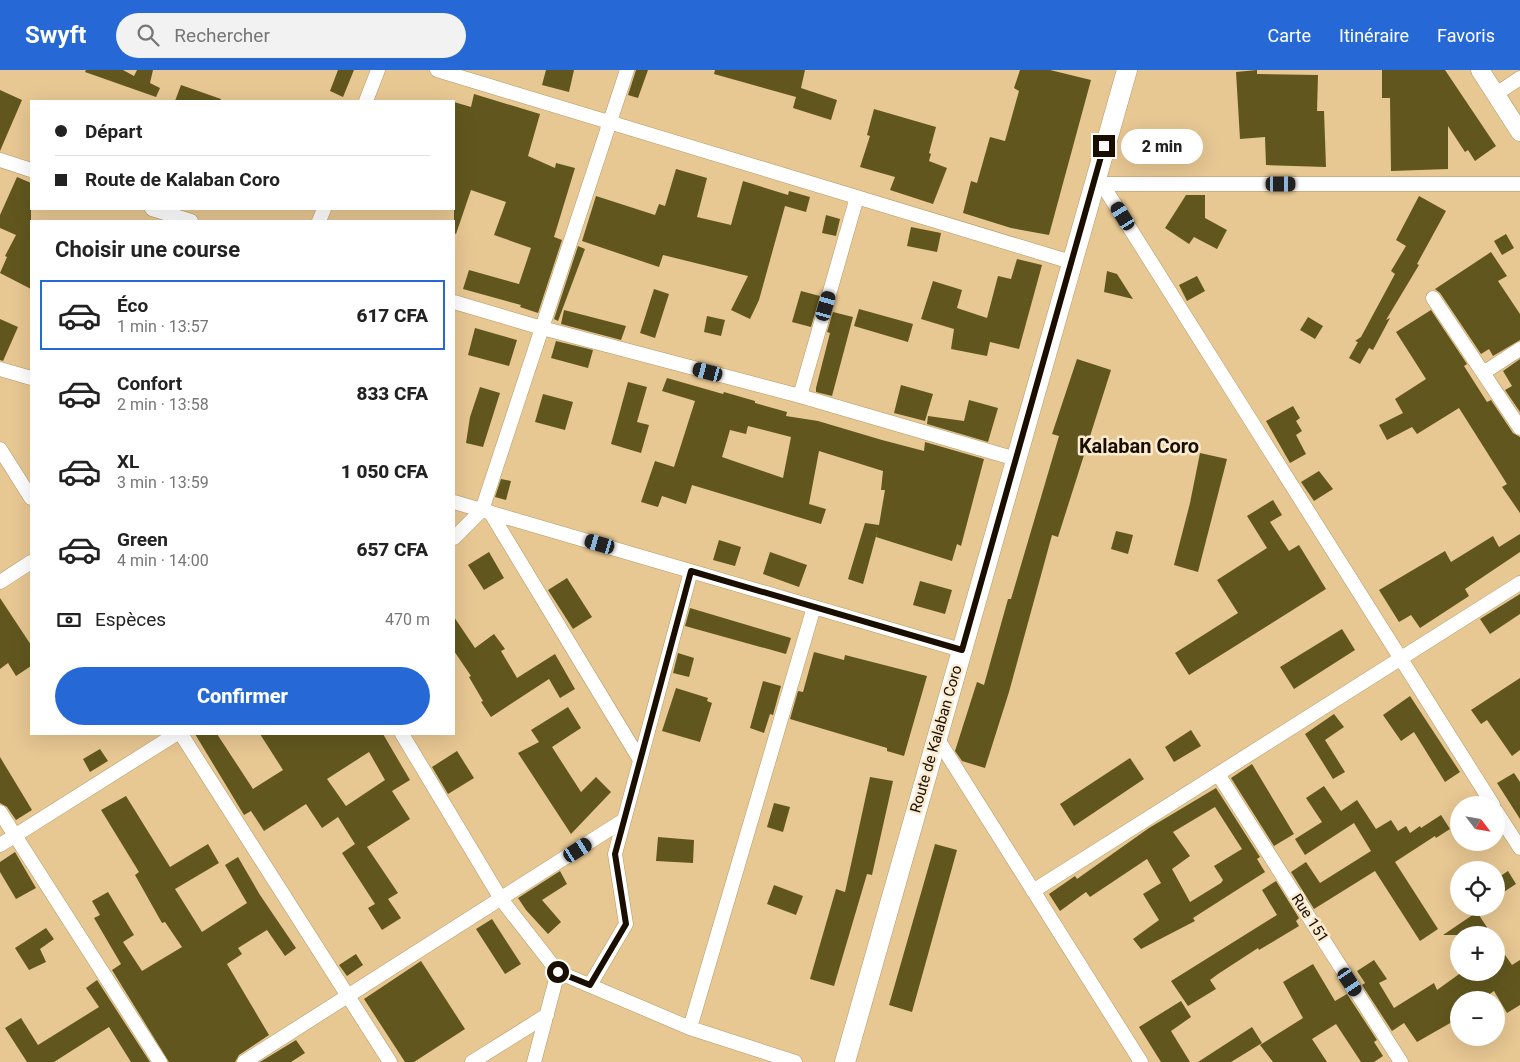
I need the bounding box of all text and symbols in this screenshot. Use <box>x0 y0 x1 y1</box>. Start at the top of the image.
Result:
search box <box>116 13 466 58</box>
text: Swyft <box>25 21 86 49</box>
icon: search <box>134 21 162 49</box>
text: Rechercher <box>174 24 270 47</box>
text: Carte <box>1268 25 1311 46</box>
text: Itinéraire <box>1339 25 1409 46</box>
text: Favoris <box>1437 25 1495 46</box>
text: Départ <box>85 120 142 143</box>
callout: 2 min <box>1122 128 1204 164</box>
route end <box>1093 135 1115 157</box>
text: 2 min <box>1142 137 1182 156</box>
text: Route de Kalaban Coro <box>85 168 280 191</box>
car <box>1266 177 1296 192</box>
car <box>1108 199 1137 233</box>
text: Choisir une course <box>55 237 240 262</box>
car <box>814 290 837 322</box>
icon: car <box>57 293 102 338</box>
text: Éco <box>117 294 148 317</box>
text: 617 CFA <box>356 304 428 327</box>
text: 1 min · 13:57 <box>117 317 209 336</box>
car <box>691 361 724 383</box>
icon: car <box>57 371 102 416</box>
text: Confort <box>117 372 182 395</box>
text: 833 CFA <box>356 382 428 405</box>
text: 2 min · 13:58 <box>117 395 209 414</box>
district label: Kalaban Coro <box>1079 434 1199 458</box>
icon: car <box>57 449 102 494</box>
text: XL <box>117 450 139 473</box>
text: 1 050 CFA <box>341 460 428 483</box>
text: 3 min · 13:59 <box>117 473 209 492</box>
icon: car <box>57 527 102 572</box>
text: Green <box>117 528 168 551</box>
car <box>583 533 616 555</box>
text: 657 CFA <box>356 538 428 561</box>
text: 4 min · 14:00 <box>117 551 209 570</box>
icon: cash <box>55 606 83 634</box>
text: Espèces <box>95 608 166 631</box>
text: 470 m <box>385 610 430 629</box>
street label: Route de Kalaban Coro <box>906 663 966 815</box>
button: Confirmer <box>55 667 430 725</box>
north arrow <box>1450 796 1505 851</box>
map controls <box>1450 796 1505 1046</box>
car <box>561 836 594 864</box>
button: locate <box>1450 861 1505 916</box>
street label: Rue 151 <box>1288 890 1332 946</box>
button: + <box>1450 926 1505 981</box>
route start <box>547 961 569 983</box>
car <box>1335 965 1364 999</box>
button: − <box>1450 991 1505 1046</box>

